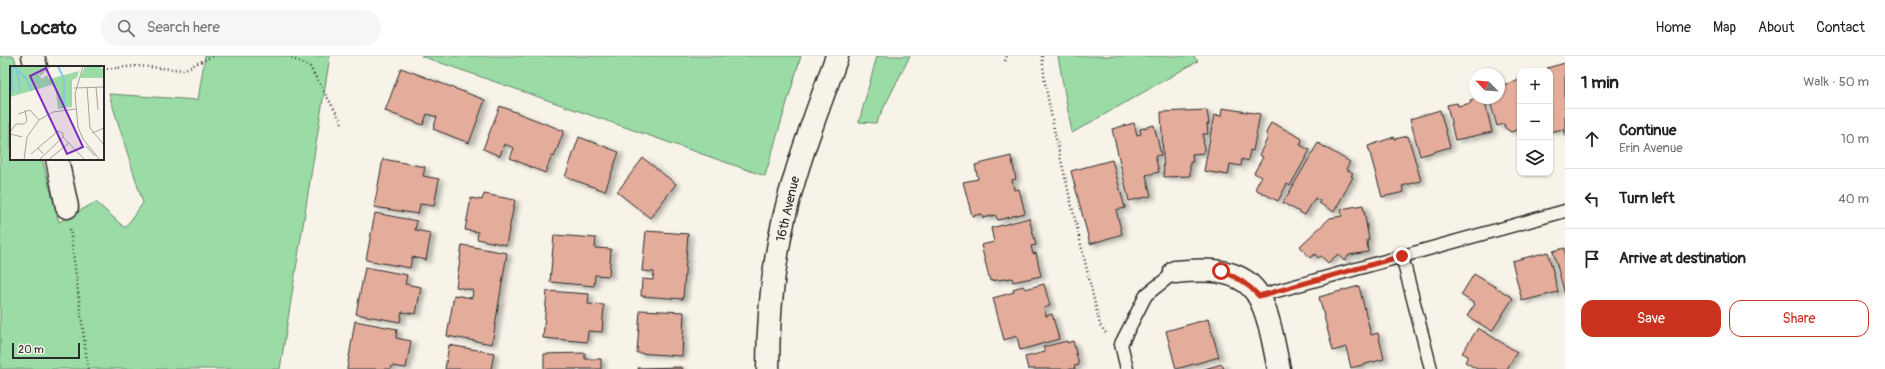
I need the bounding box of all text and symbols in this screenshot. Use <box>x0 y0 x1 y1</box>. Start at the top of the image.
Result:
search box <box>101 10 381 46</box>
text: Locato <box>20 16 77 40</box>
icon: search <box>115 17 137 39</box>
text: Search here <box>147 18 220 37</box>
text: Home <box>1656 19 1691 36</box>
text: Map <box>1713 19 1736 36</box>
text: About <box>1758 19 1794 36</box>
text: Contact <box>1816 19 1865 36</box>
inset map <box>10 66 104 160</box>
north arrow <box>1469 68 1505 104</box>
map controls <box>1517 68 1553 176</box>
button: + <box>1517 68 1553 104</box>
text: 1 min <box>1581 72 1619 93</box>
text: Walk · 50 m <box>1803 74 1869 90</box>
button: − <box>1517 104 1553 140</box>
text: Continue <box>1619 121 1677 140</box>
icon: ahead <box>1581 128 1603 150</box>
text: 10 m <box>1841 131 1869 147</box>
button: layers <box>1517 140 1553 176</box>
text: Erin Avenue <box>1619 140 1683 156</box>
street label: 16th Avenue <box>773 174 803 243</box>
icon: left <box>1581 188 1603 210</box>
text: Turn left <box>1619 189 1675 208</box>
text: 40 m <box>1838 191 1869 207</box>
route end <box>1393 247 1411 265</box>
icon: arrive <box>1581 248 1603 270</box>
text: Arrive at destination <box>1619 249 1746 268</box>
route start <box>1212 262 1230 280</box>
button: Save <box>1581 300 1721 337</box>
button: Share <box>1729 300 1869 337</box>
scale bar <box>12 341 80 360</box>
text: 20 m <box>18 343 44 356</box>

